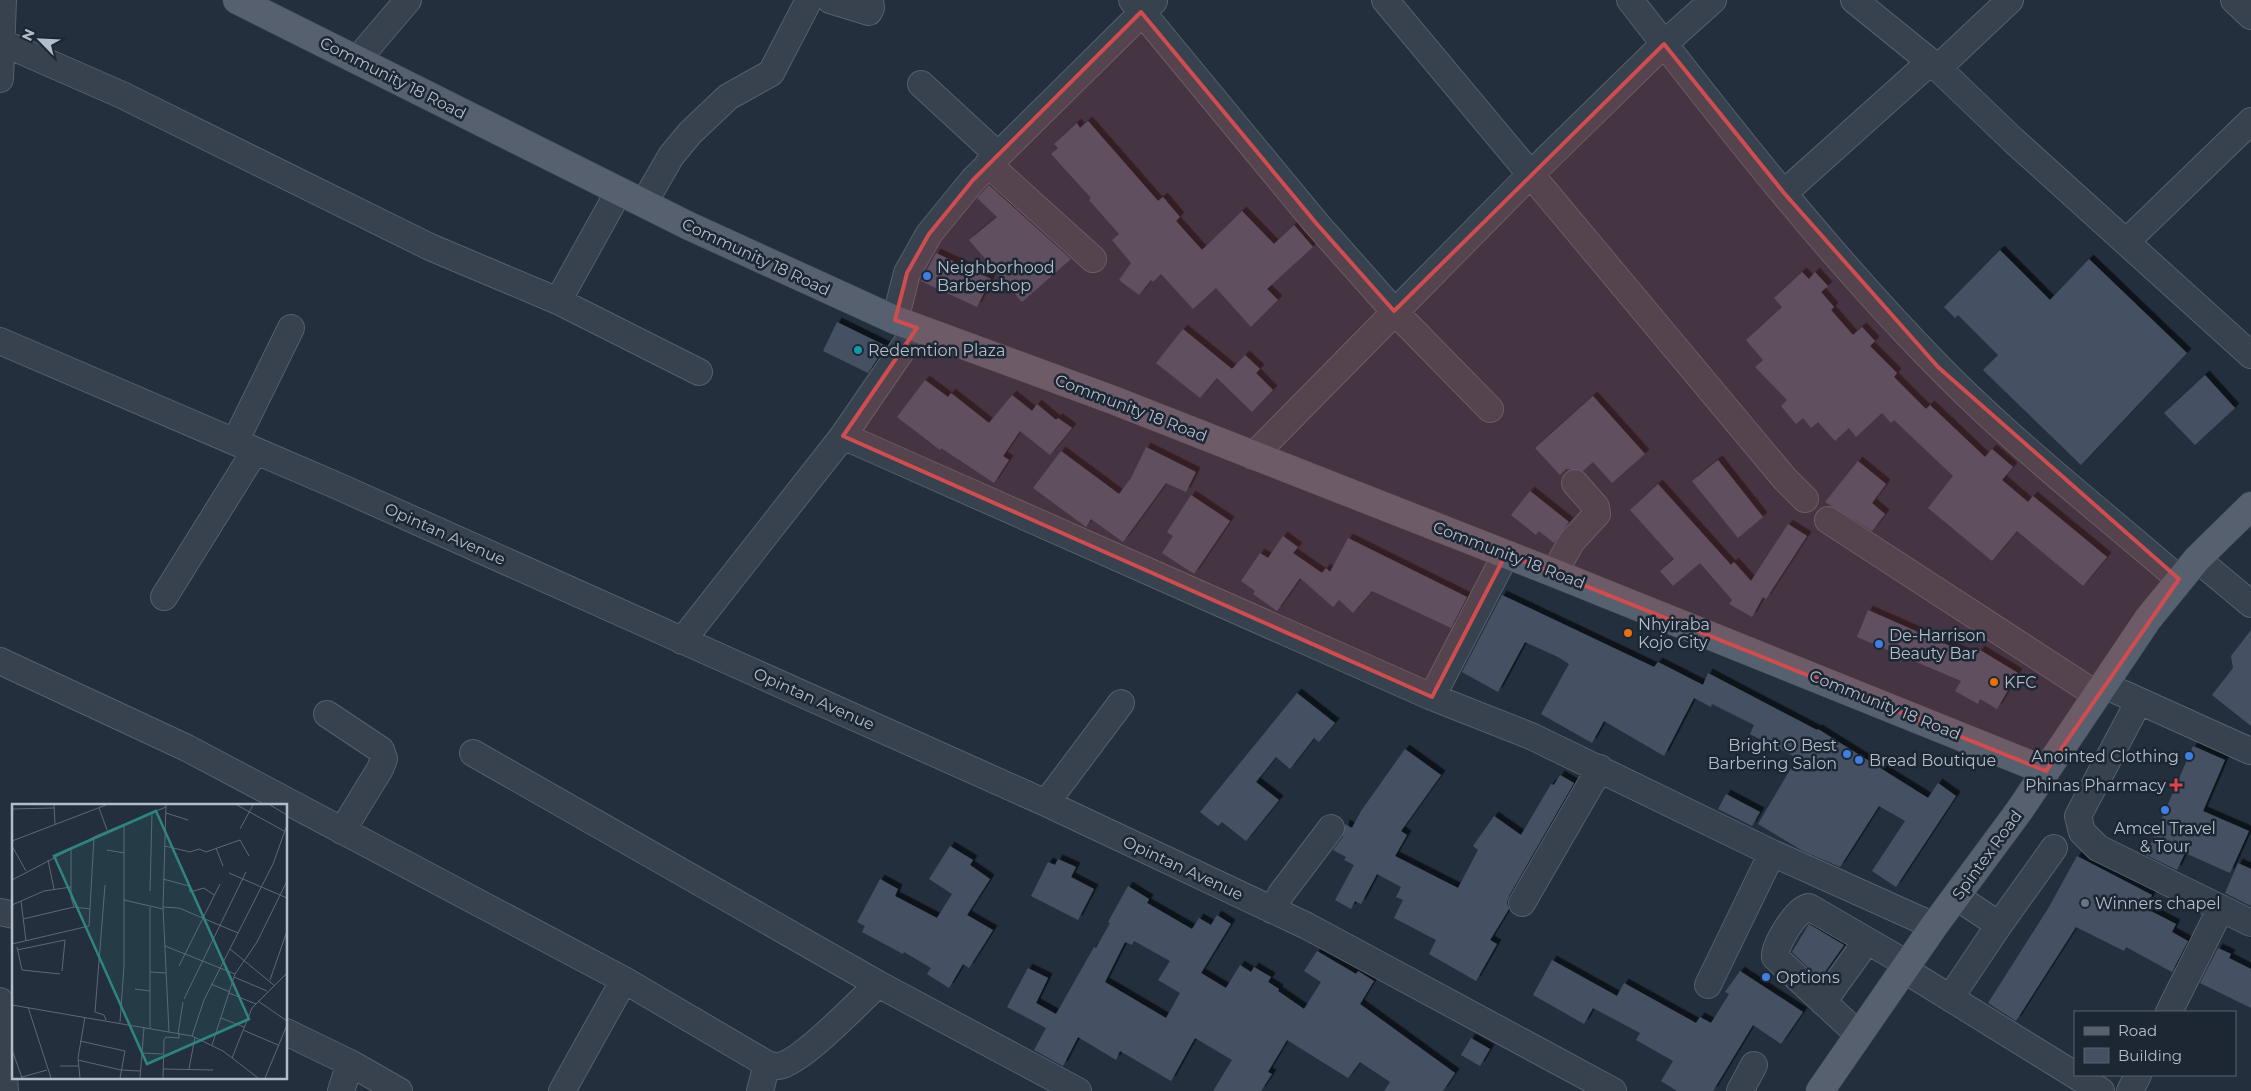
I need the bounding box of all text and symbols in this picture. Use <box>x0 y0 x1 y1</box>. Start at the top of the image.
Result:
north arrow <box>15 15 65 65</box>
text: N <box>18 26 39 44</box>
street label: Community 18 Road <box>317 33 469 123</box>
street label: Community 18 Road <box>679 214 833 300</box>
place label: Neighborhood Barbershop <box>937 258 1055 295</box>
marker: Neighborhood Barbershop <box>921 270 933 282</box>
place label: Redemtion Plaza <box>868 341 1005 360</box>
marker: Redemtion Plaza <box>852 344 864 356</box>
street label: Community 18 Road <box>1052 370 1210 446</box>
street label: Opintan Avenue <box>382 499 508 569</box>
street label: Community 18 Road <box>1430 517 1588 593</box>
place label: Nhyiraba Kojo City <box>1638 615 1710 652</box>
place label: De-Harrison Beauty Bar <box>1889 626 1986 663</box>
marker: Nhyiraba Kojo City <box>1622 627 1634 639</box>
marker: De-Harrison Beauty Bar <box>1873 638 1885 650</box>
street label: Opintan Avenue <box>751 664 877 734</box>
street label: Community 18 Road <box>1807 666 1963 744</box>
place label: KFC <box>2004 673 2037 692</box>
marker: KFC <box>1988 676 2000 688</box>
place label: Bright O Best Barbering Salon <box>1708 736 1837 773</box>
place label: Anointed Clothing <box>2032 747 2179 766</box>
marker: Bright O Best Barbering Salon <box>1841 748 1853 760</box>
marker: Anointed Clothing <box>2183 750 2195 762</box>
place label: Bread Boutique <box>1869 751 1996 770</box>
marker: Bread Boutique <box>1853 754 1865 766</box>
place label: Phinas Pharmacy <box>2025 776 2166 795</box>
marker: Phinas Pharmacy <box>2170 779 2182 791</box>
inset map <box>12 804 288 1078</box>
marker: Amcel Travel & Tour <box>2159 804 2171 816</box>
street label: Spintex Road <box>1948 807 2026 903</box>
place label: Amcel Travel & Tour <box>2114 819 2216 856</box>
street label: Opintan Avenue <box>1120 832 1246 904</box>
place label: Winners chapel <box>2095 894 2220 913</box>
marker: Winners chapel <box>2079 897 2091 909</box>
place label: Options <box>1776 968 1840 987</box>
marker: Options <box>1760 971 1772 983</box>
legend <box>2074 1011 2236 1076</box>
text: Road <box>2118 1021 2157 1040</box>
text: Building <box>2118 1046 2182 1065</box>

